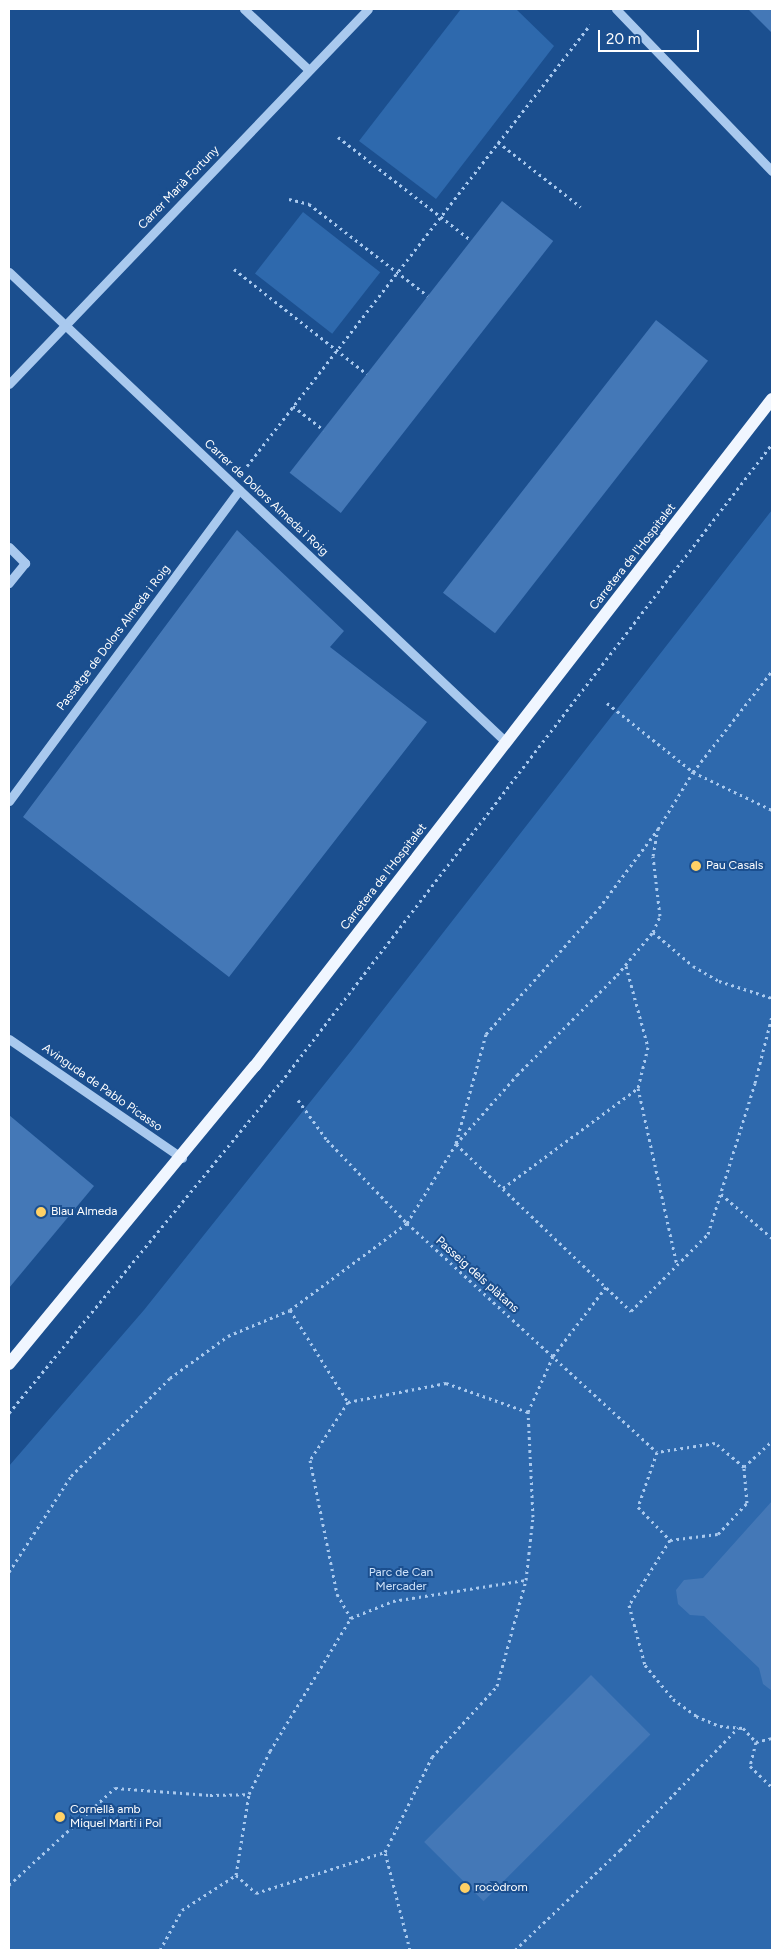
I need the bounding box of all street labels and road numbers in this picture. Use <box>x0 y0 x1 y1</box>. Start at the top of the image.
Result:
street label: Carrer Marià Fortuny <box>136 143 222 233</box>
street label: Carrer de Dolors Almeda i Roig <box>201 437 331 559</box>
street label: Carretera de l'Hospitalet <box>587 501 679 613</box>
street label: Passatge de Dolors Almeda i Roig <box>54 562 174 714</box>
street label: Carretera de l'Hospitalet <box>338 821 430 933</box>
street label: Avinguda de Pablo Picasso <box>39 1041 165 1135</box>
street label: Passeig dels plàtans <box>432 1234 522 1316</box>

